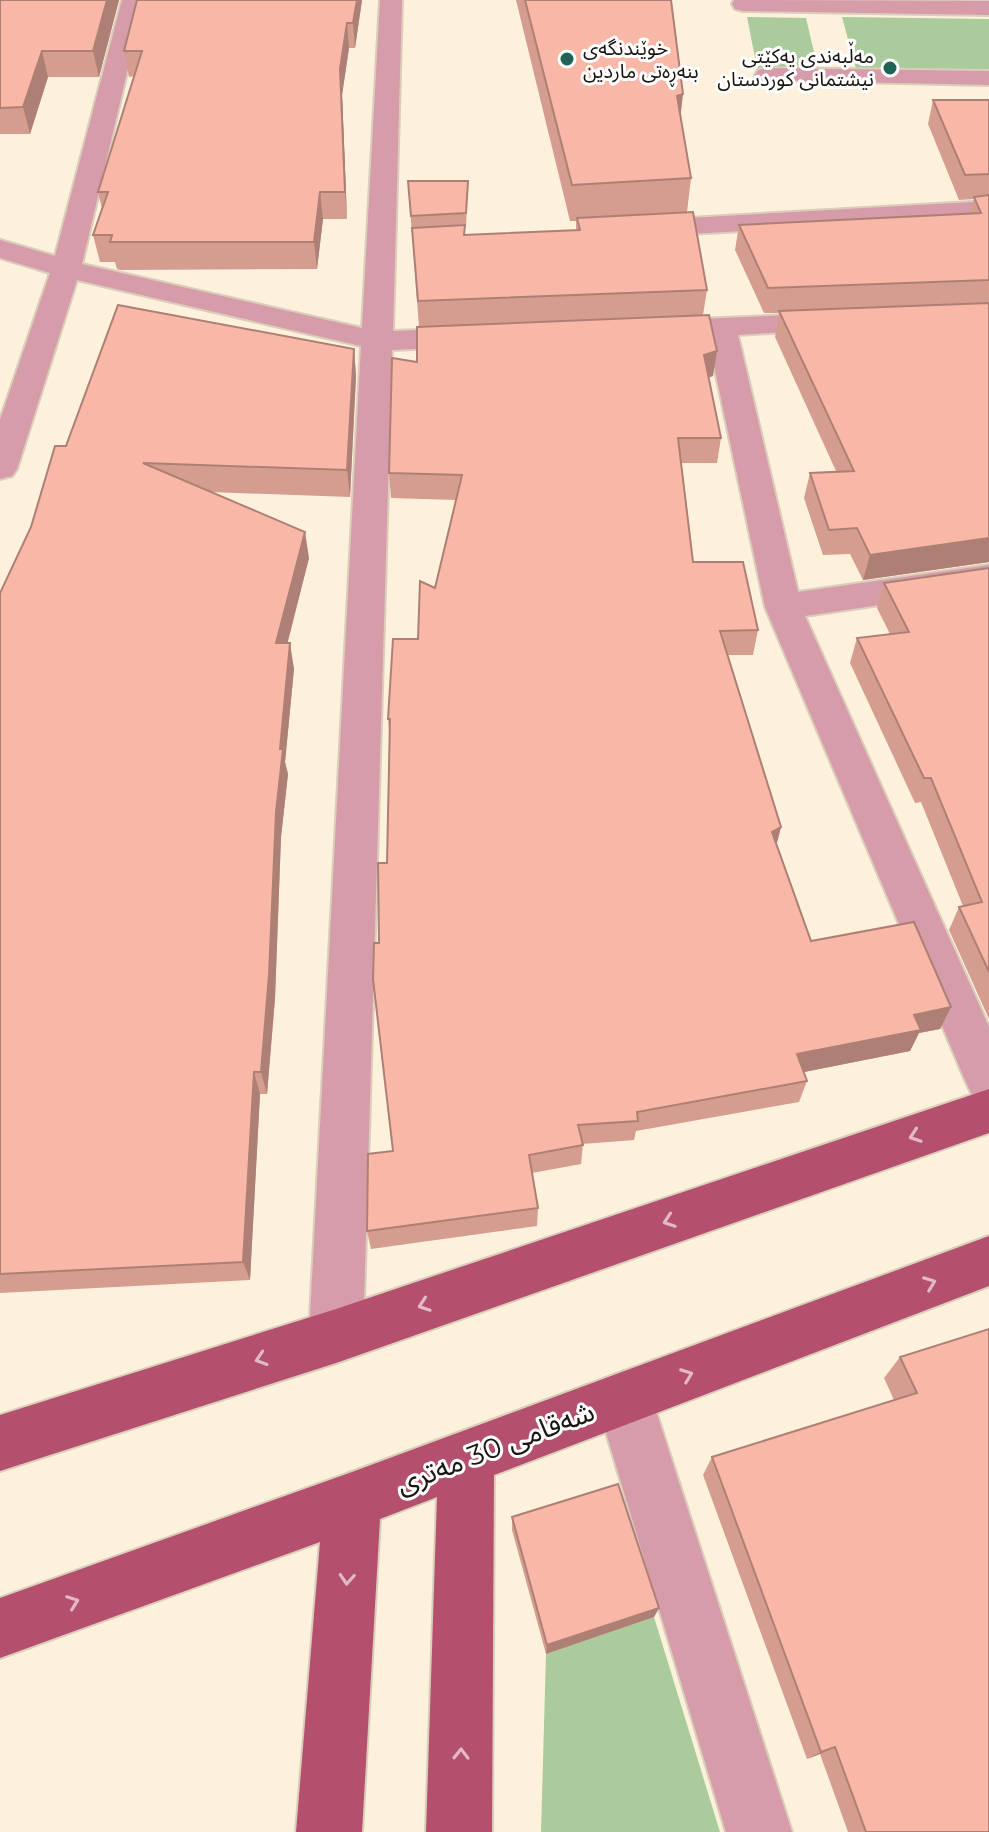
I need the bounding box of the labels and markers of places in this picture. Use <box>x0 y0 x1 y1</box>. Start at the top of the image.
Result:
place label: خوێندنگەی بنەڕەتی ماردین <box>583 36 699 88</box>
place label: مەڵبەندی یەکێتی نیشتمانی کوردستان <box>717 41 874 91</box>
marker: خوێندنگەی بنەڕەتی ماردین <box>558 50 576 68</box>
marker: مەڵبەندی یەکێتی نیشتمانی کوردستان <box>881 59 899 77</box>

